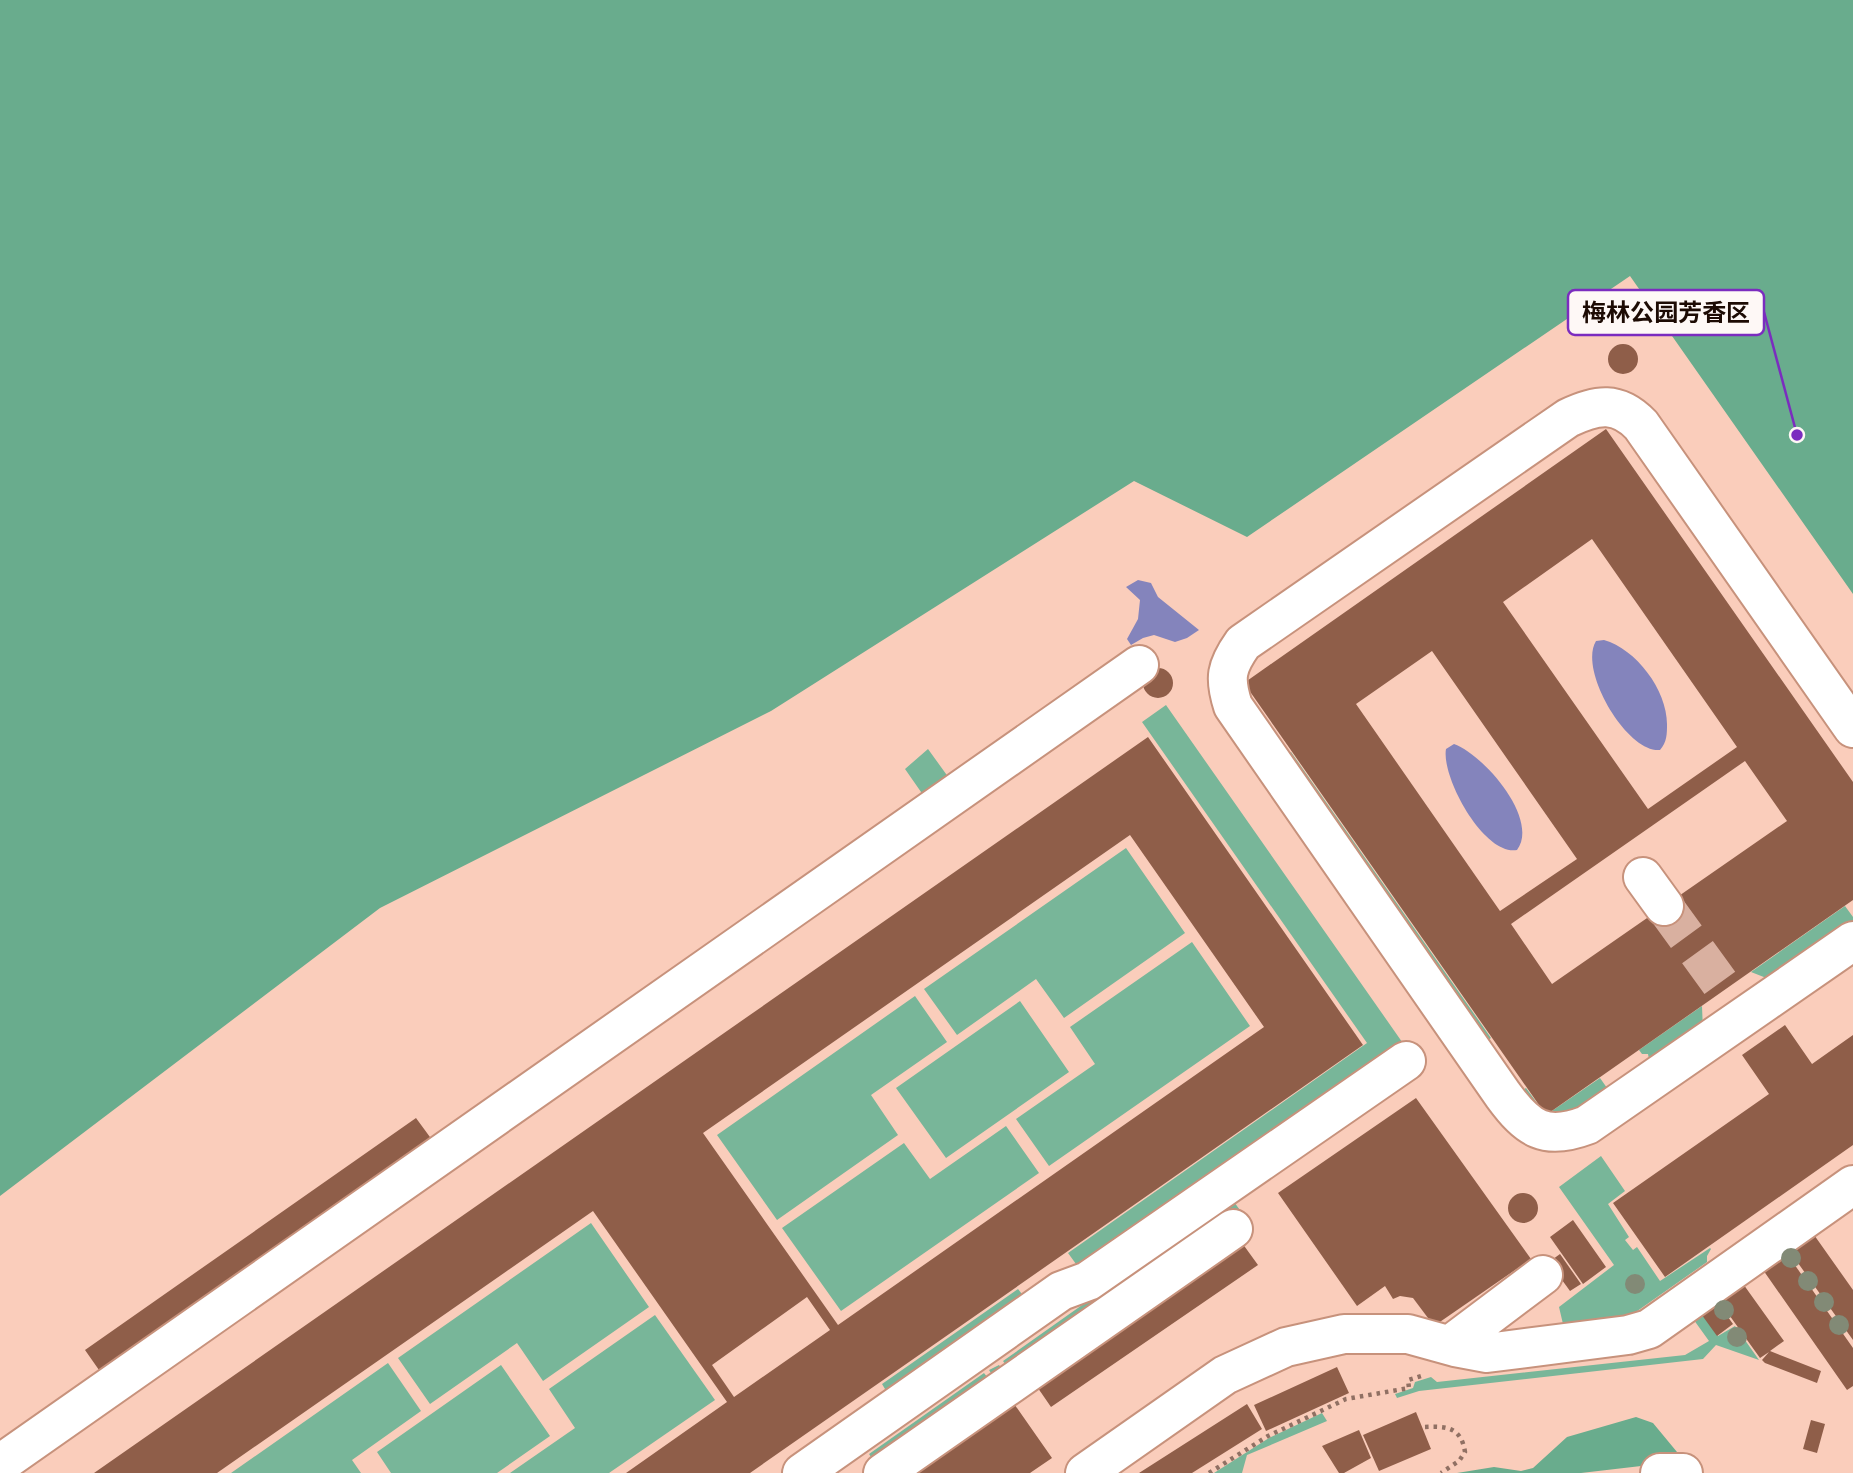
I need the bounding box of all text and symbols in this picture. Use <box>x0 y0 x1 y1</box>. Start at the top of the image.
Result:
callout: 梅林公园芳香区 <box>1568 290 1764 335</box>
text: 梅林公园芳香区 <box>1582 297 1750 328</box>

